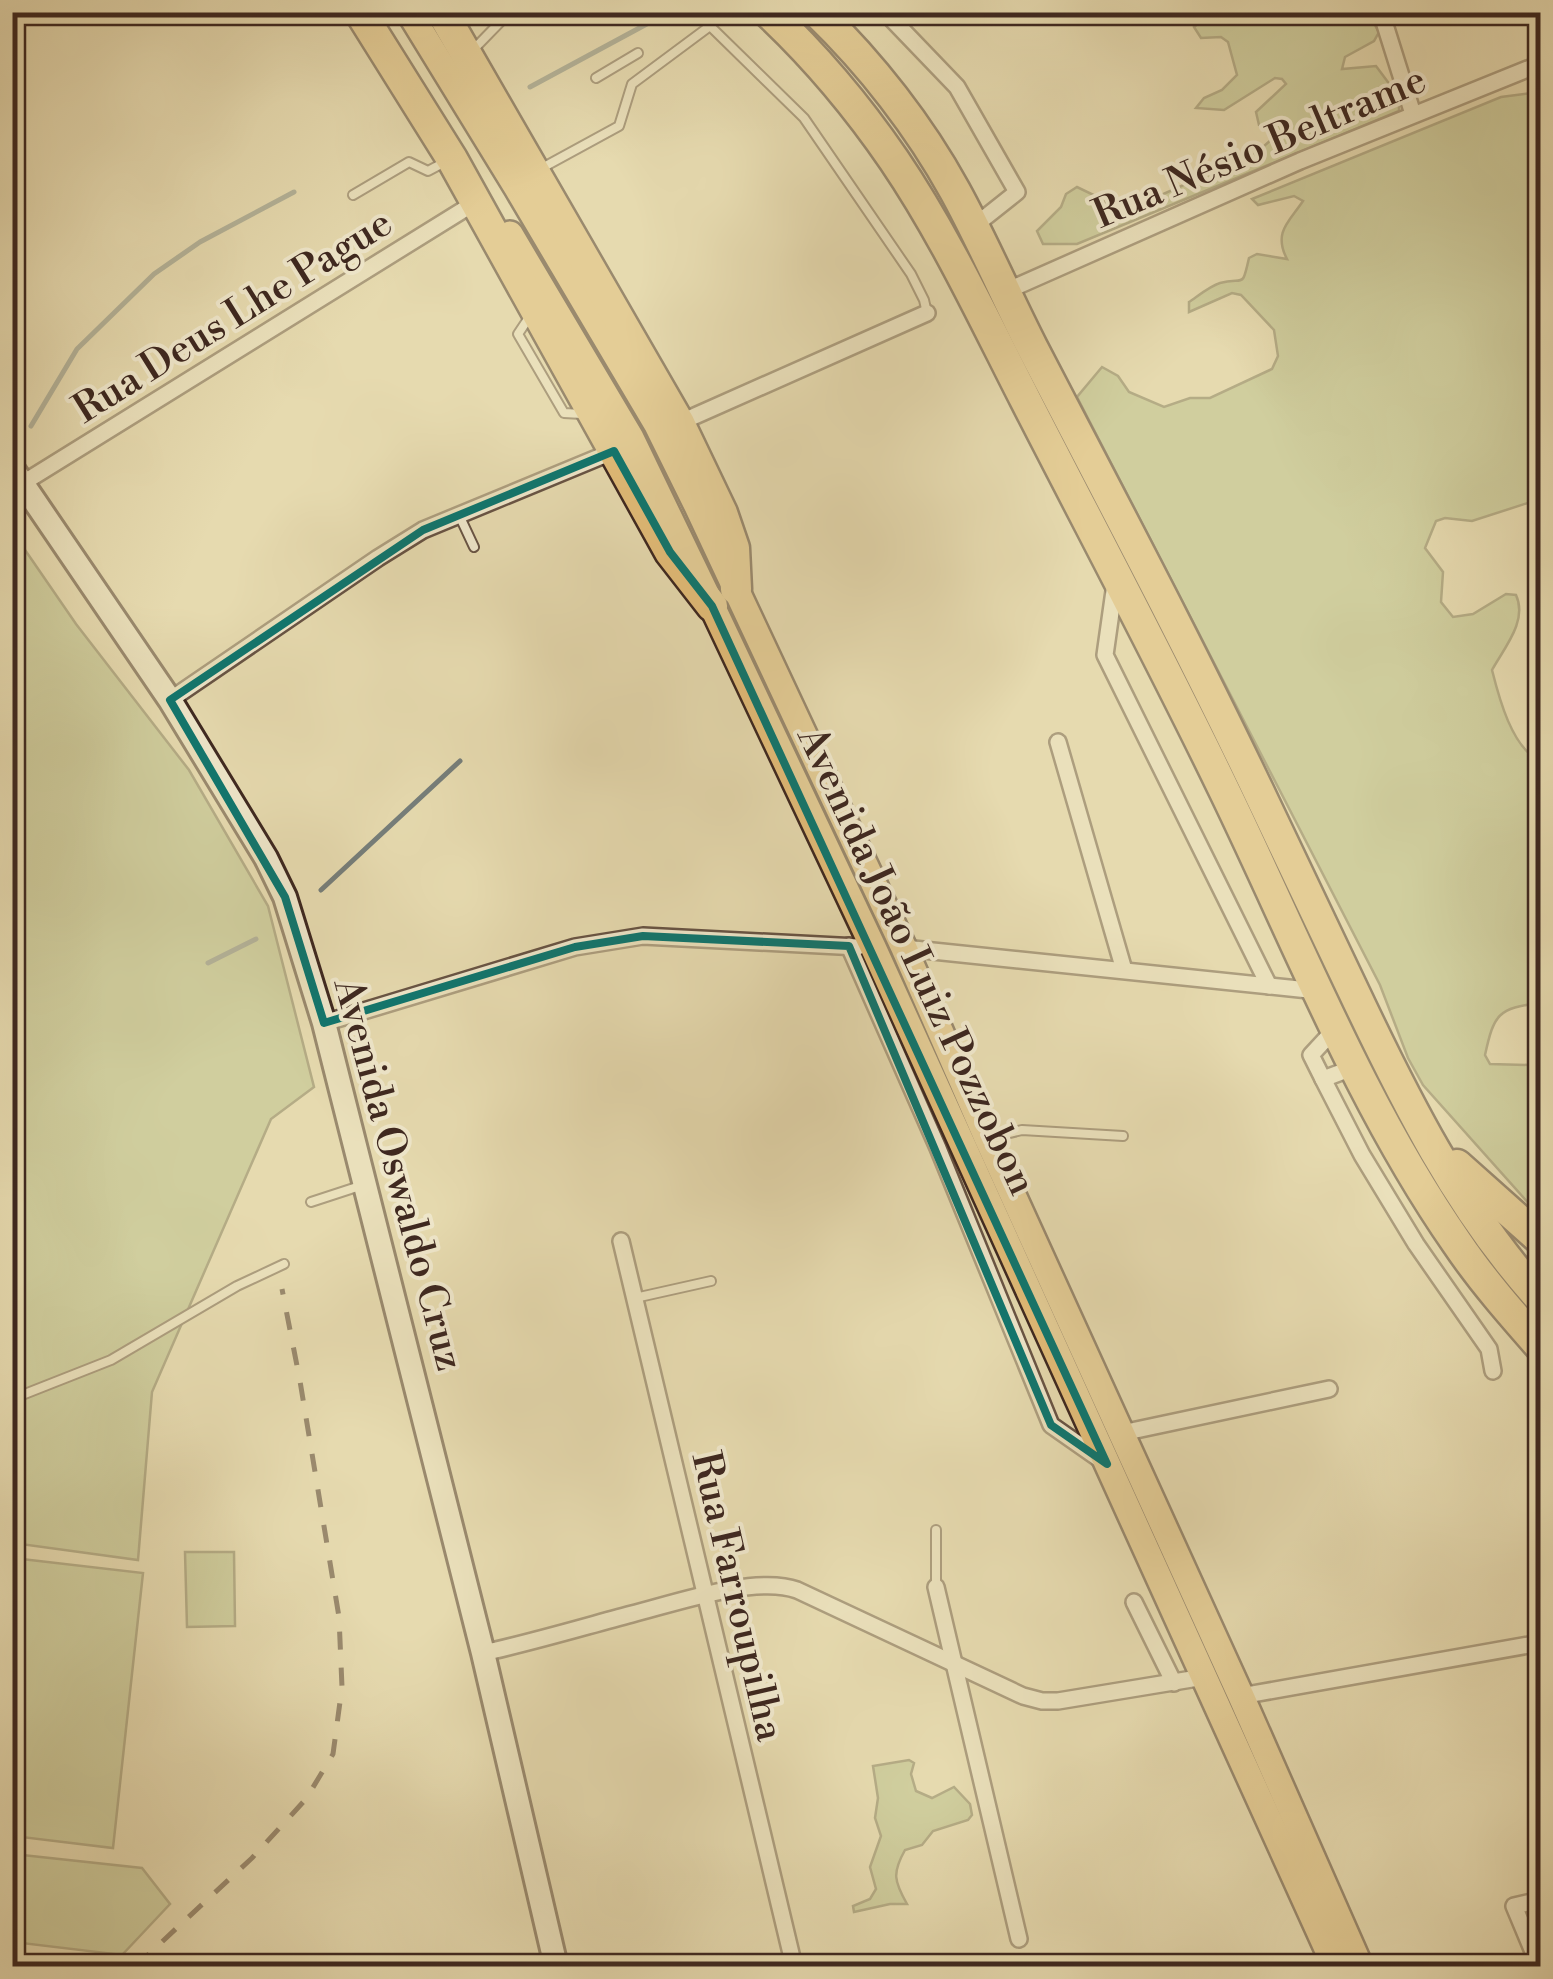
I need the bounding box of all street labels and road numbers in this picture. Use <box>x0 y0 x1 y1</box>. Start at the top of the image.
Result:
street label: Rua Nésio Beltrame <box>1086 55 1434 241</box>
street label: Rua Deus Lhe Pague <box>64 198 402 436</box>
street label: Avenida João Luiz Pozzobon <box>785 718 1047 1203</box>
street label: Avenida Oswaldo Cruz <box>321 972 474 1376</box>
street label: Rua Farroupilha <box>679 1447 795 1747</box>

